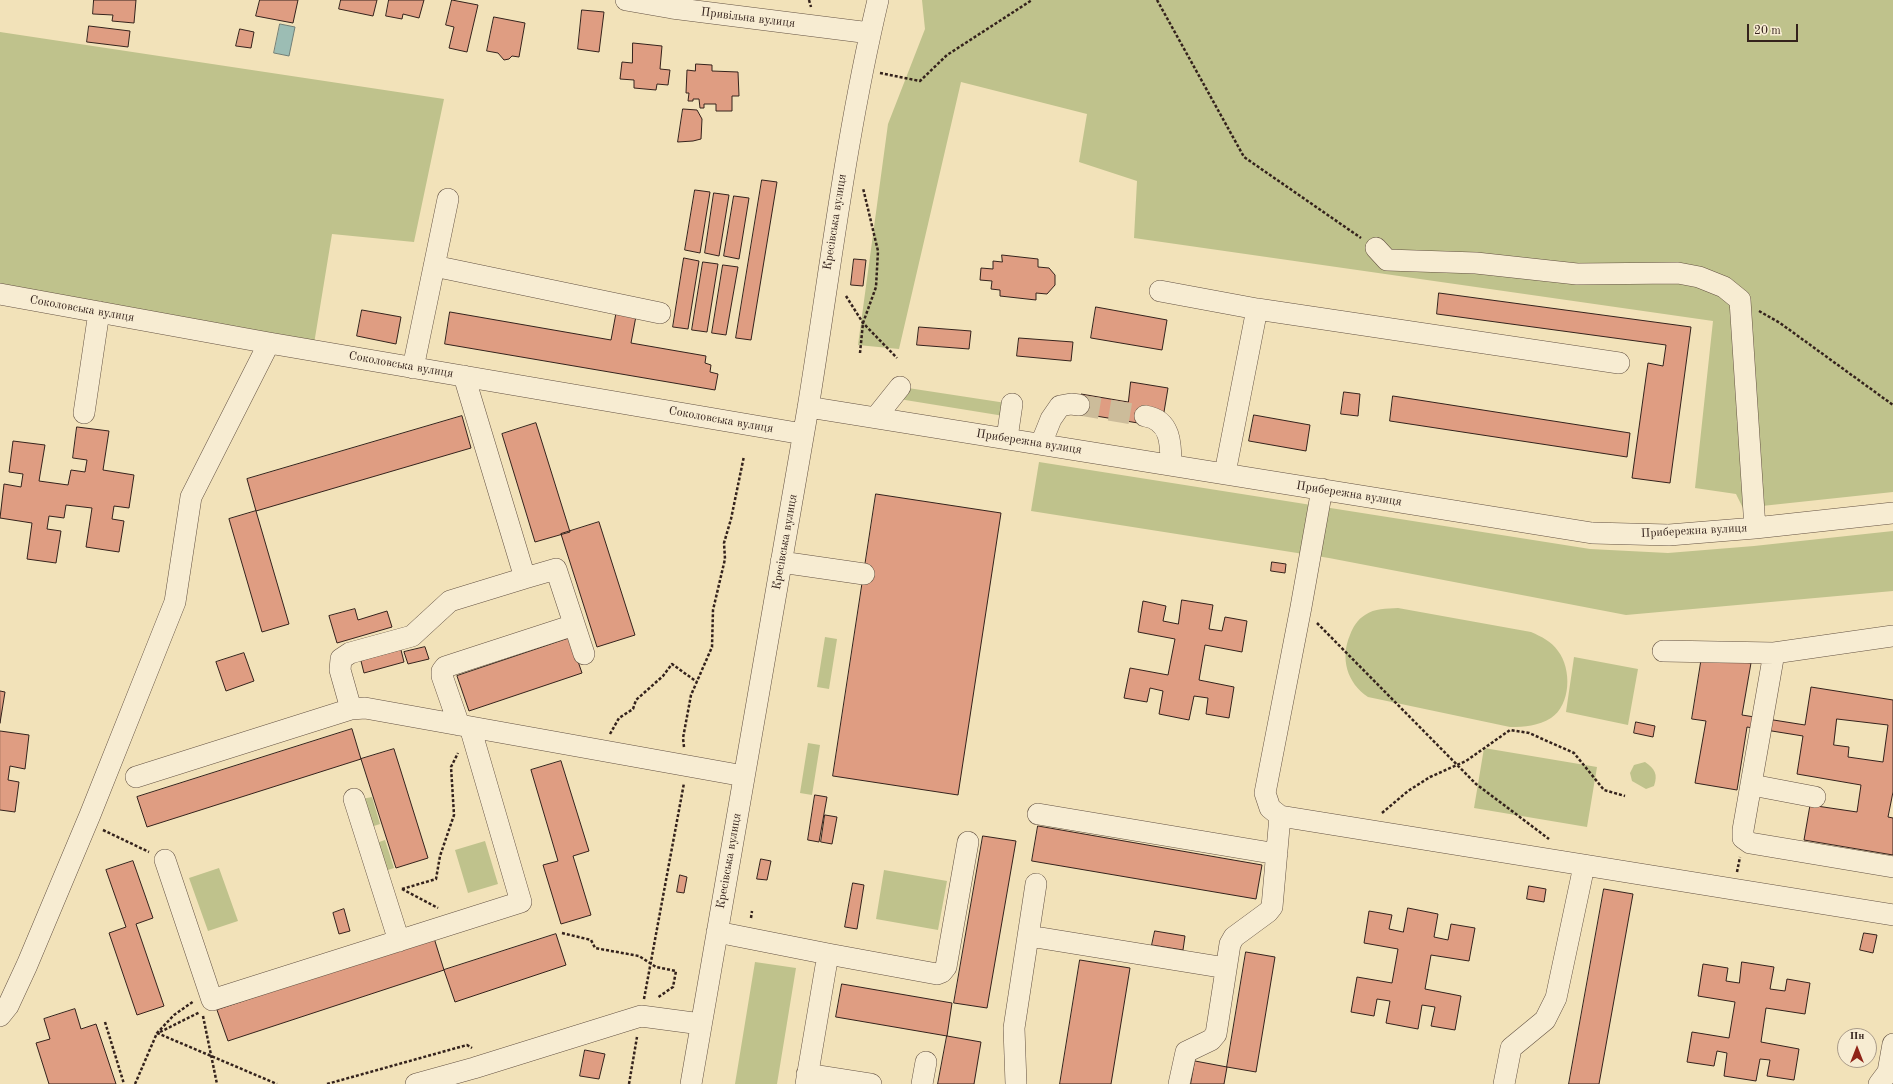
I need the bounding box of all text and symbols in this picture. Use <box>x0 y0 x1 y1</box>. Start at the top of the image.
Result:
street label: Привільна вулиця <box>700 5 796 31</box>
scale bar <box>1749 16 1800 42</box>
text: 20 m <box>1754 25 1781 37</box>
street label: Кресівська вулиця <box>820 173 850 271</box>
street label: Соколовська вулиця <box>29 293 135 325</box>
street label: Соколовська вулиця <box>348 349 454 381</box>
street label: Соколовська вулиця <box>668 404 774 436</box>
street label: Прибережна вулиця <box>975 427 1083 457</box>
street label: Прибережна вулиця <box>1295 479 1403 509</box>
street label: Кресівська вулиця <box>769 493 801 591</box>
street label: Прибережна вулиця <box>1640 521 1748 541</box>
street label: Кресівська вулиця <box>713 812 745 910</box>
north arrow <box>1837 1028 1877 1068</box>
text: Пн <box>1849 1031 1865 1042</box>

